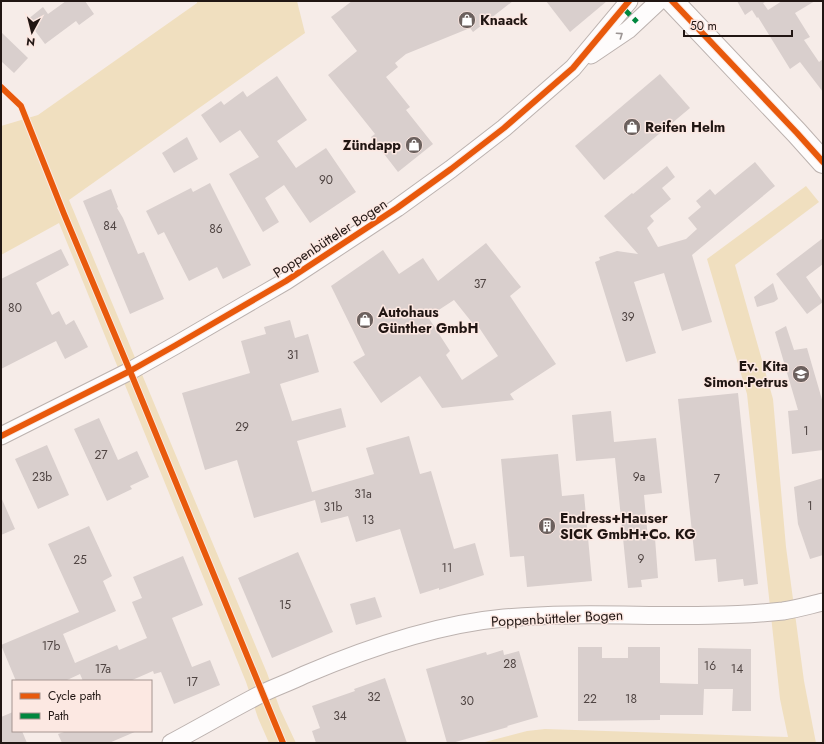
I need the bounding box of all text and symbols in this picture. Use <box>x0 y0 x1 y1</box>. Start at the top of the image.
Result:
shop icon: Knaack <box>457 10 477 30</box>
place label: Knaack <box>480 10 528 30</box>
north arrow <box>12 12 52 52</box>
scale bar <box>684 12 792 38</box>
text: 50 m <box>690 17 717 35</box>
one-way arrow <box>616 32 623 40</box>
text: N <box>25 33 36 50</box>
shop icon: Reifen Helm <box>622 117 642 137</box>
place label: Reifen Helm <box>645 117 725 137</box>
place label: Zündapp <box>343 135 401 155</box>
shop icon: Zündapp <box>404 135 424 155</box>
house number: 90 <box>319 171 333 189</box>
street label: Poppenbütteler Bogen <box>269 194 391 282</box>
house number: 84 <box>103 217 117 235</box>
house number: 86 <box>209 220 223 238</box>
house number: 37 <box>474 275 487 293</box>
house number: 80 <box>8 299 22 317</box>
place label: Autohaus Günther GmbH <box>377 302 478 338</box>
house number: 39 <box>621 308 635 326</box>
shop icon: Autohaus Günther GmbH <box>355 310 375 330</box>
house number: 31 <box>287 346 299 364</box>
place label: Ev. Kita Simon-Petrus <box>704 356 789 392</box>
school or university icon: Ev. Kita Simon-Petrus <box>791 364 811 384</box>
house number: 29 <box>235 418 249 436</box>
house number: 1 <box>803 422 809 440</box>
house number: 27 <box>94 446 108 464</box>
house number: 23b <box>32 468 52 486</box>
house number: 9a <box>633 468 645 486</box>
house number: 7 <box>714 470 721 488</box>
house number: 31a <box>354 485 372 503</box>
house number: 1 <box>807 497 813 515</box>
house number: 31b <box>324 498 343 516</box>
place label: Endress+Hauser SICK GmbH+Co. KG <box>560 508 696 544</box>
house number: 13 <box>362 511 374 529</box>
building icon: Endress+Hauser SICK GmbH+Co. KG <box>537 516 557 536</box>
house number: 9 <box>638 550 645 568</box>
house number: 25 <box>73 551 87 569</box>
house number: 11 <box>442 559 452 577</box>
house number: 15 <box>279 596 291 614</box>
street label: Poppenbütteler Bogen <box>491 605 623 631</box>
house number: 17b <box>42 637 60 655</box>
house number: 28 <box>503 655 517 673</box>
house number: 16 <box>704 657 716 675</box>
house number: 17a <box>95 660 111 678</box>
house number: 14 <box>731 660 743 678</box>
house number: 17 <box>186 673 199 691</box>
legend <box>12 680 152 732</box>
text: Cycle path <box>48 687 101 705</box>
house number: 32 <box>367 688 381 706</box>
house number: 22 <box>583 690 597 708</box>
house number: 18 <box>625 690 637 708</box>
house number: 30 <box>460 692 474 710</box>
text: Path <box>48 707 69 725</box>
house number: 34 <box>333 707 347 725</box>

